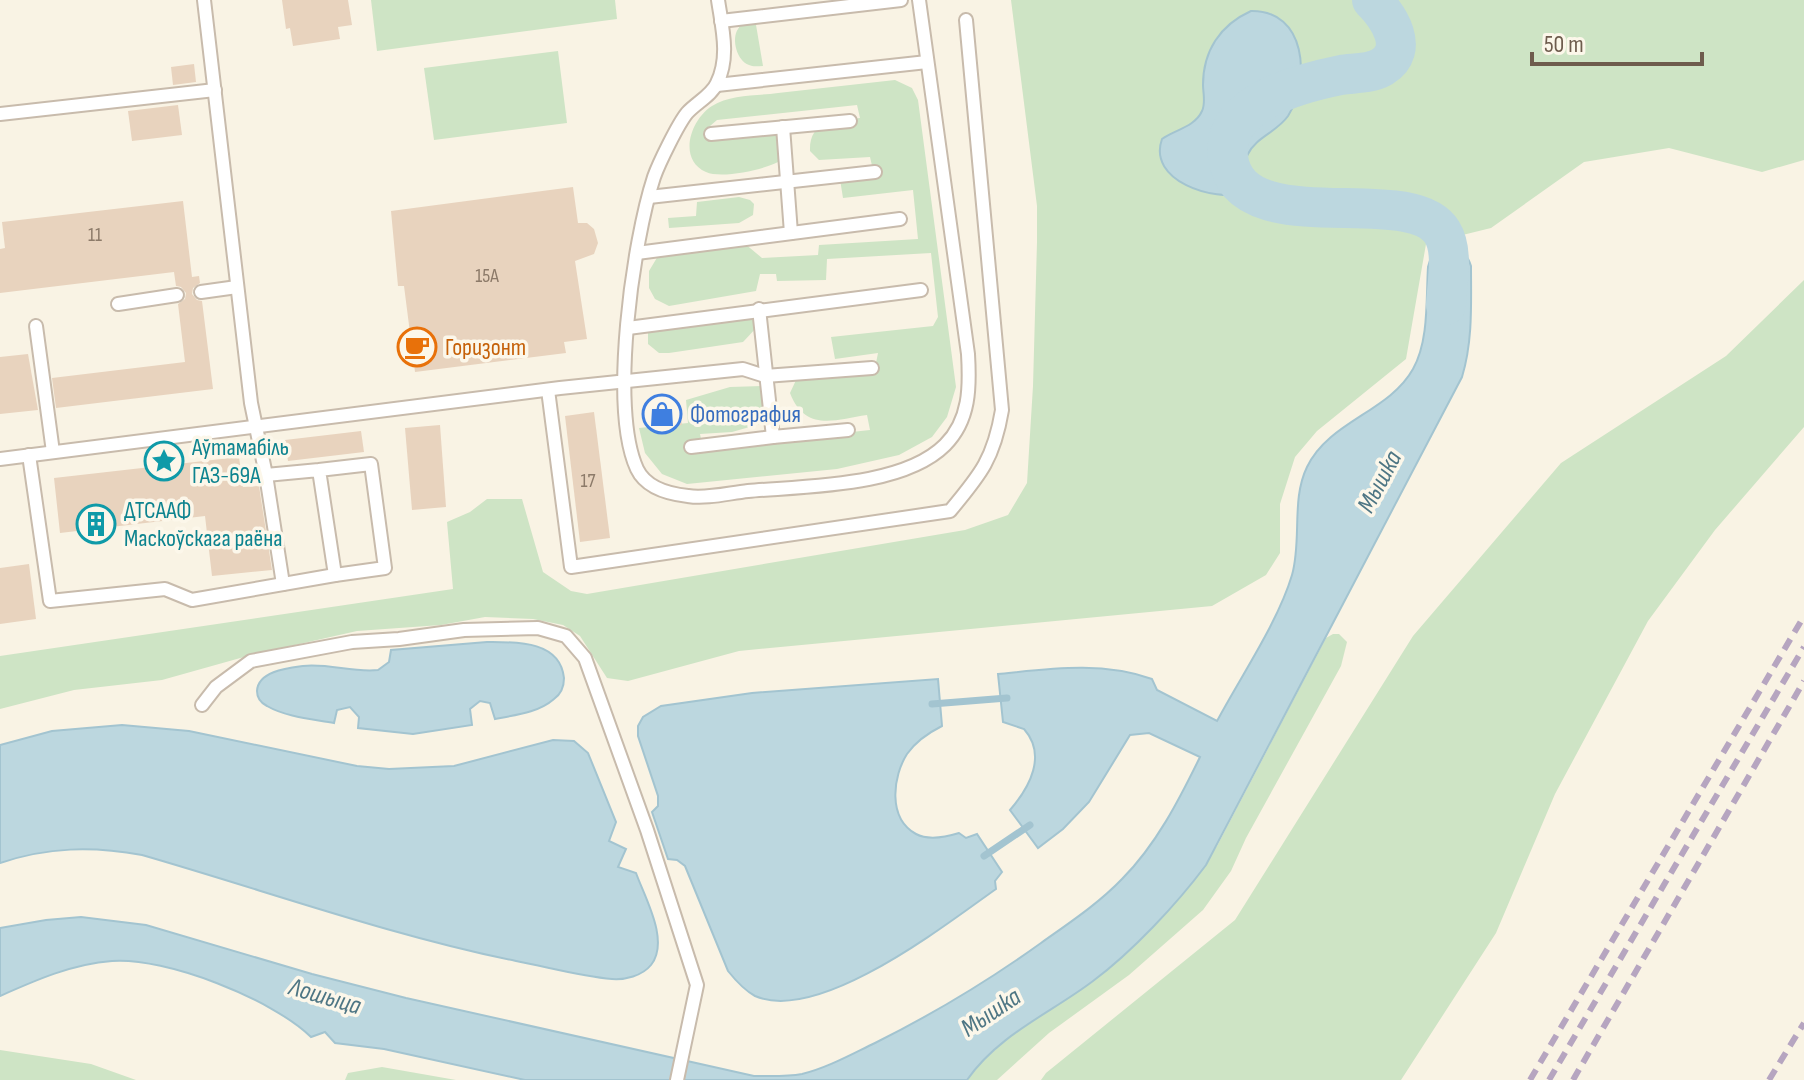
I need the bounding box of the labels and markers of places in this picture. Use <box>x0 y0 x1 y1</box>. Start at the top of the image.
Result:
cafe icon: Горизонт <box>396 326 438 368</box>
place label: Горизонт <box>445 333 526 362</box>
shop icon: Фотография <box>641 393 683 435</box>
place label: Фотография <box>690 400 801 429</box>
place label: Аўтамабіль ГАЗ-69А <box>191 433 289 490</box>
place icon: Аўтамабіль ГАЗ-69А <box>143 440 185 482</box>
place label: ДТСААФ Маскоўскага раёна <box>124 496 283 553</box>
building icon: ДТСААФ Маскоўскага раёна <box>75 503 117 545</box>

